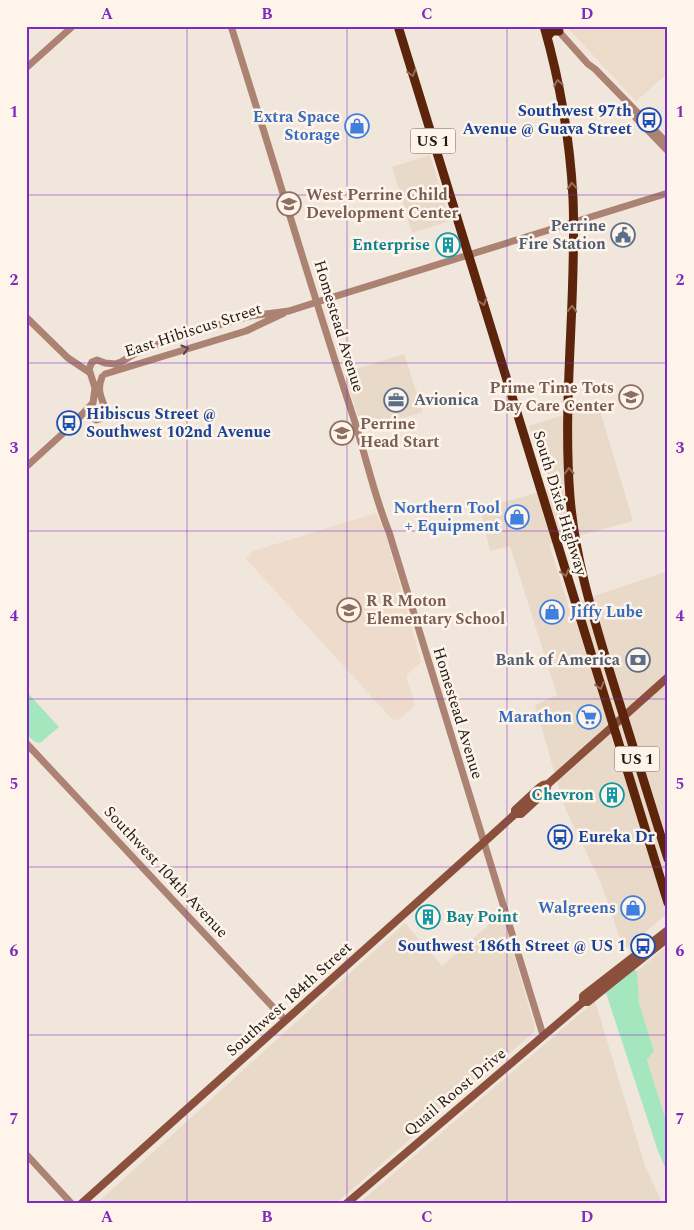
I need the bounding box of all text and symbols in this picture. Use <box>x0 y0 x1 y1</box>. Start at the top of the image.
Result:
text: A <box>101 2 114 26</box>
text: B <box>261 2 273 26</box>
text: C <box>421 2 433 26</box>
text: D <box>581 2 594 26</box>
one-way arrow <box>407 68 417 76</box>
one-way arrow <box>553 79 564 88</box>
place label: Southwest 97th Avenue @ Guava Street <box>462 99 632 141</box>
text: 1 <box>10 100 18 124</box>
text: 1 <box>676 100 684 124</box>
place label: Extra Space Storage <box>253 105 340 147</box>
bus stop icon: Southwest 97th Avenue @ Guava Street <box>636 107 662 133</box>
shop icon: Extra Space Storage <box>344 113 370 139</box>
road number: US 1 <box>410 128 456 154</box>
one-way arrow <box>566 181 577 189</box>
place label: West Perrine Child Development Center <box>306 183 459 225</box>
school or university icon: West Perrine Child Development Center <box>276 191 302 217</box>
place label: Perrine Fire Station <box>518 214 606 256</box>
public building icon: Perrine Fire Station <box>610 222 636 248</box>
building icon: Enterprise <box>435 232 461 258</box>
place label: Enterprise <box>352 233 430 257</box>
street label: Homestead Avenue <box>308 257 370 395</box>
text: 2 <box>10 268 19 292</box>
text: 2 <box>676 268 685 292</box>
street label: East Hibiscus Street <box>121 296 265 364</box>
one-way arrow <box>477 297 487 305</box>
one-way arrow <box>567 304 577 312</box>
one-way arrow <box>180 345 188 355</box>
place label: Prime Time Tots Day Care Center <box>490 376 614 418</box>
school or university icon: Prime Time Tots Day Care Center <box>618 384 644 410</box>
office icon: Avionica <box>383 387 409 413</box>
place label: Avionica <box>414 388 479 412</box>
place label: Hibiscus Street @ Southwest 102nd Avenue <box>86 402 271 444</box>
bus stop icon: Hibiscus Street @ Southwest 102nd Avenue <box>56 410 82 436</box>
place label: Perrine Head Start <box>360 412 440 454</box>
school or university icon: Perrine Head Start <box>329 420 355 446</box>
street label: South Dixie Highway <box>526 427 594 580</box>
text: 3 <box>10 436 19 460</box>
text: 3 <box>676 436 685 460</box>
one-way arrow <box>563 467 574 475</box>
place label: Northern Tool + Equipment <box>394 496 500 538</box>
shop icon: Northern Tool + Equipment <box>504 504 530 530</box>
one-way arrow <box>560 568 570 576</box>
place label: R R Moton Elementary School <box>366 589 505 631</box>
school or university icon: R R Moton Elementary School <box>336 597 362 623</box>
shop icon: Jiffy Lube <box>539 599 565 625</box>
place label: Jiffy Lube <box>570 600 643 624</box>
text: 4 <box>10 604 19 628</box>
text: 4 <box>676 604 685 628</box>
street label: Homestead Avenue <box>427 644 489 782</box>
bank icon: Bank of America <box>625 647 651 673</box>
place label: Bank of America <box>495 648 621 672</box>
one-way arrow <box>595 681 605 689</box>
supermarket icon: Marathon <box>576 704 602 730</box>
place label: Marathon <box>498 705 572 729</box>
road number: US 1 <box>614 746 660 772</box>
text: 5 <box>10 772 18 796</box>
text: 5 <box>676 772 684 796</box>
building icon: Chevron <box>599 782 625 808</box>
place label: Chevron <box>532 783 594 807</box>
street label: Southwest 104th Avenue <box>98 800 234 944</box>
bus stop icon: Eureka Dr <box>547 824 573 850</box>
place label: Eureka Dr <box>578 825 655 849</box>
shop icon: Walgreens <box>620 895 646 921</box>
place label: Walgreens <box>538 896 616 920</box>
building icon: Bay Point <box>415 904 441 930</box>
place label: Bay Point <box>446 905 518 929</box>
bus stop icon: Southwest 186th Street @ US 1 <box>630 933 656 959</box>
place label: Southwest 186th Street @ US 1 <box>398 934 626 958</box>
street label: Southwest 184th Street <box>221 936 358 1062</box>
text: 6 <box>10 939 19 963</box>
text: 6 <box>676 939 685 963</box>
street label: Quail Roost Drive <box>399 1042 511 1142</box>
text: 7 <box>10 1107 19 1131</box>
text: 7 <box>676 1107 685 1131</box>
text: A <box>101 1205 114 1229</box>
text: B <box>261 1205 273 1229</box>
text: C <box>421 1205 433 1229</box>
text: D <box>581 1205 594 1229</box>

